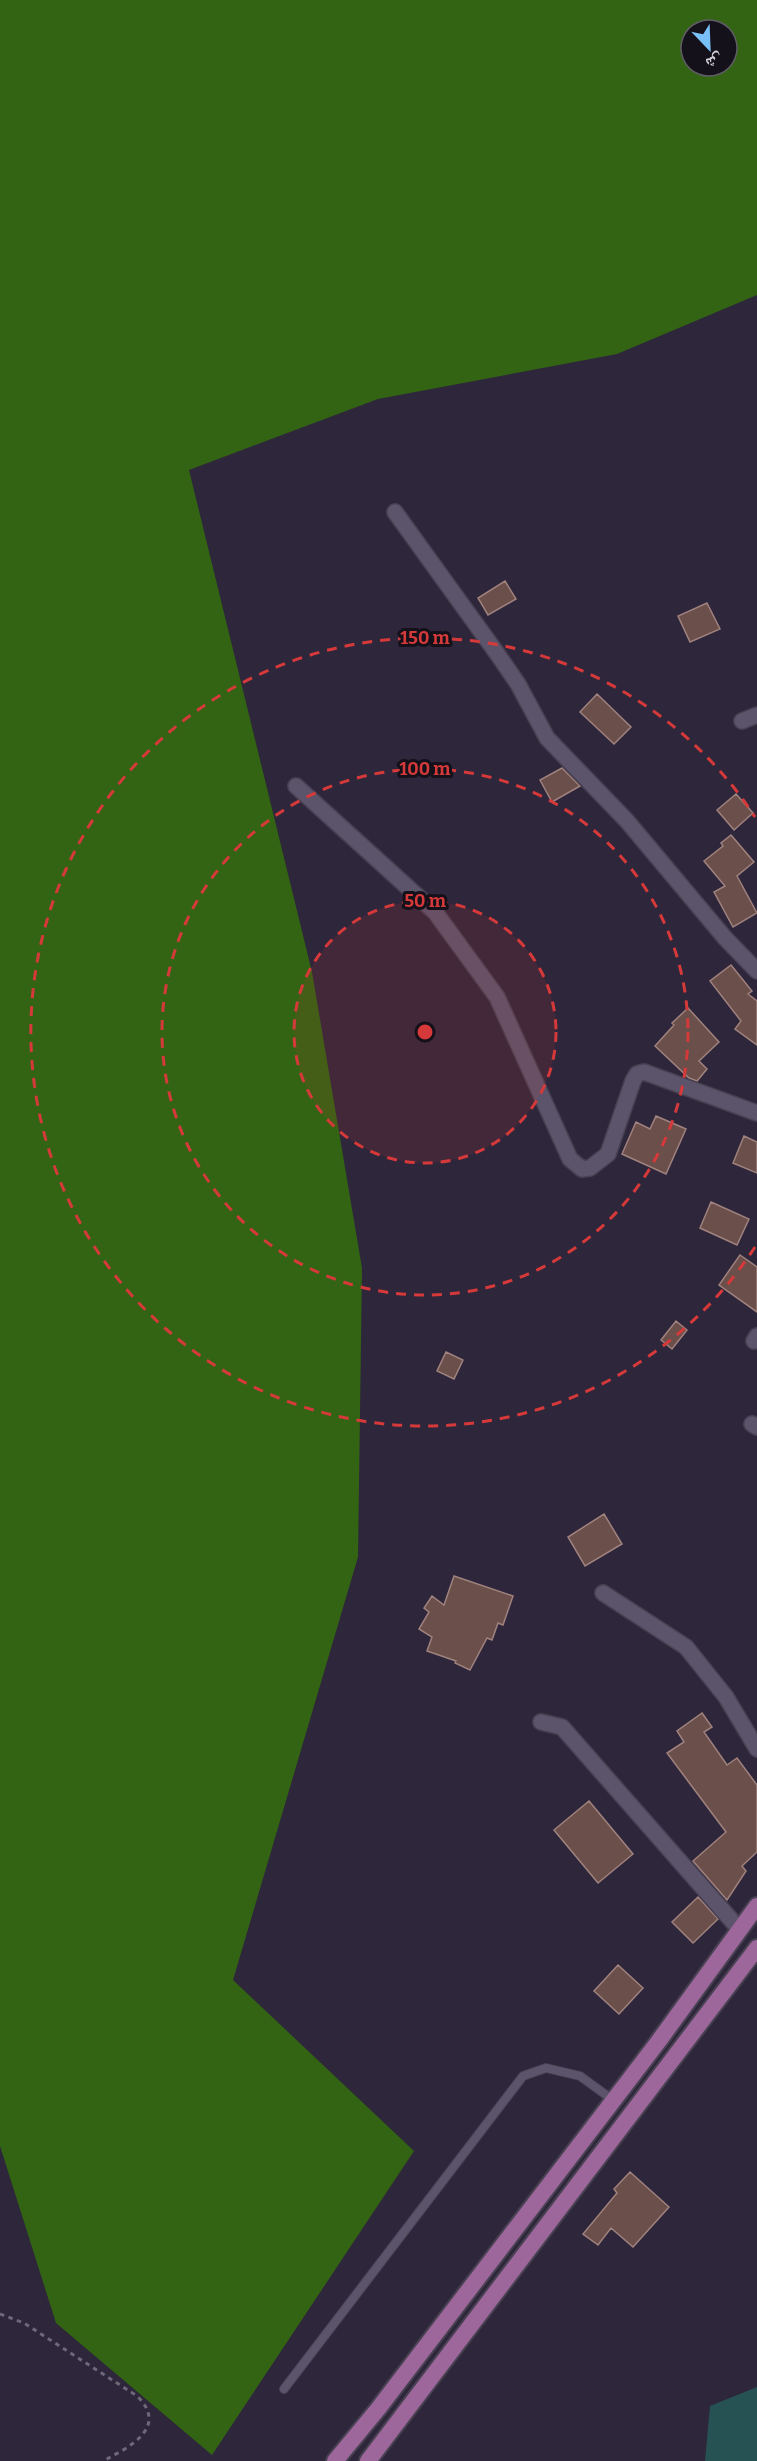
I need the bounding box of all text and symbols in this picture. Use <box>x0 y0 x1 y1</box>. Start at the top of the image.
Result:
north arrow <box>679 18 739 78</box>
text: ش <box>703 49 726 73</box>
text: 150 m <box>400 627 450 649</box>
text: 100 m <box>399 758 451 780</box>
text: 50 m <box>404 890 446 912</box>
centre of rings <box>415 1022 435 1042</box>

